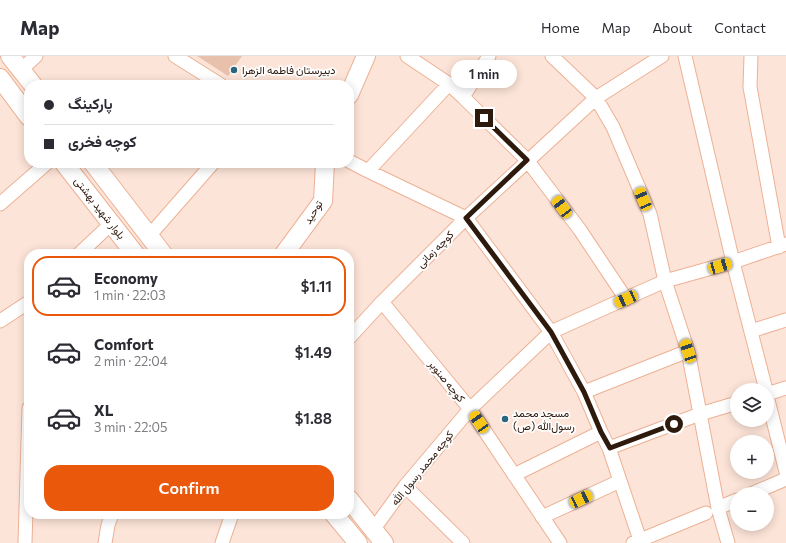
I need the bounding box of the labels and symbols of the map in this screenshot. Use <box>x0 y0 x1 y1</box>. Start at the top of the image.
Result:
callout: 1 min <box>451 60 517 88</box>
place label: دبیرستان فاطمه الزهرا <box>242 63 336 77</box>
marker: دبیرستان فاطمه الزهرا <box>229 65 239 75</box>
route end <box>475 109 493 127</box>
street label: بلوار شهید بهشتی <box>71 174 129 242</box>
car <box>633 186 653 212</box>
car <box>550 194 574 220</box>
street label: توحید <box>300 197 326 227</box>
street label: کوچه زمانی <box>413 227 457 271</box>
car <box>707 257 733 275</box>
car <box>613 289 639 309</box>
car <box>679 338 697 364</box>
street label: کوچه صنوبر <box>424 356 468 406</box>
place label: مسجد محمد رسول‌الله (ص) <box>513 406 575 433</box>
car <box>467 409 491 435</box>
marker: مسجد محمد رسول‌الله (ص) <box>500 414 510 424</box>
route start <box>665 415 683 433</box>
street label: کوچه محمد رسول الله <box>388 428 457 509</box>
car <box>568 488 594 510</box>

